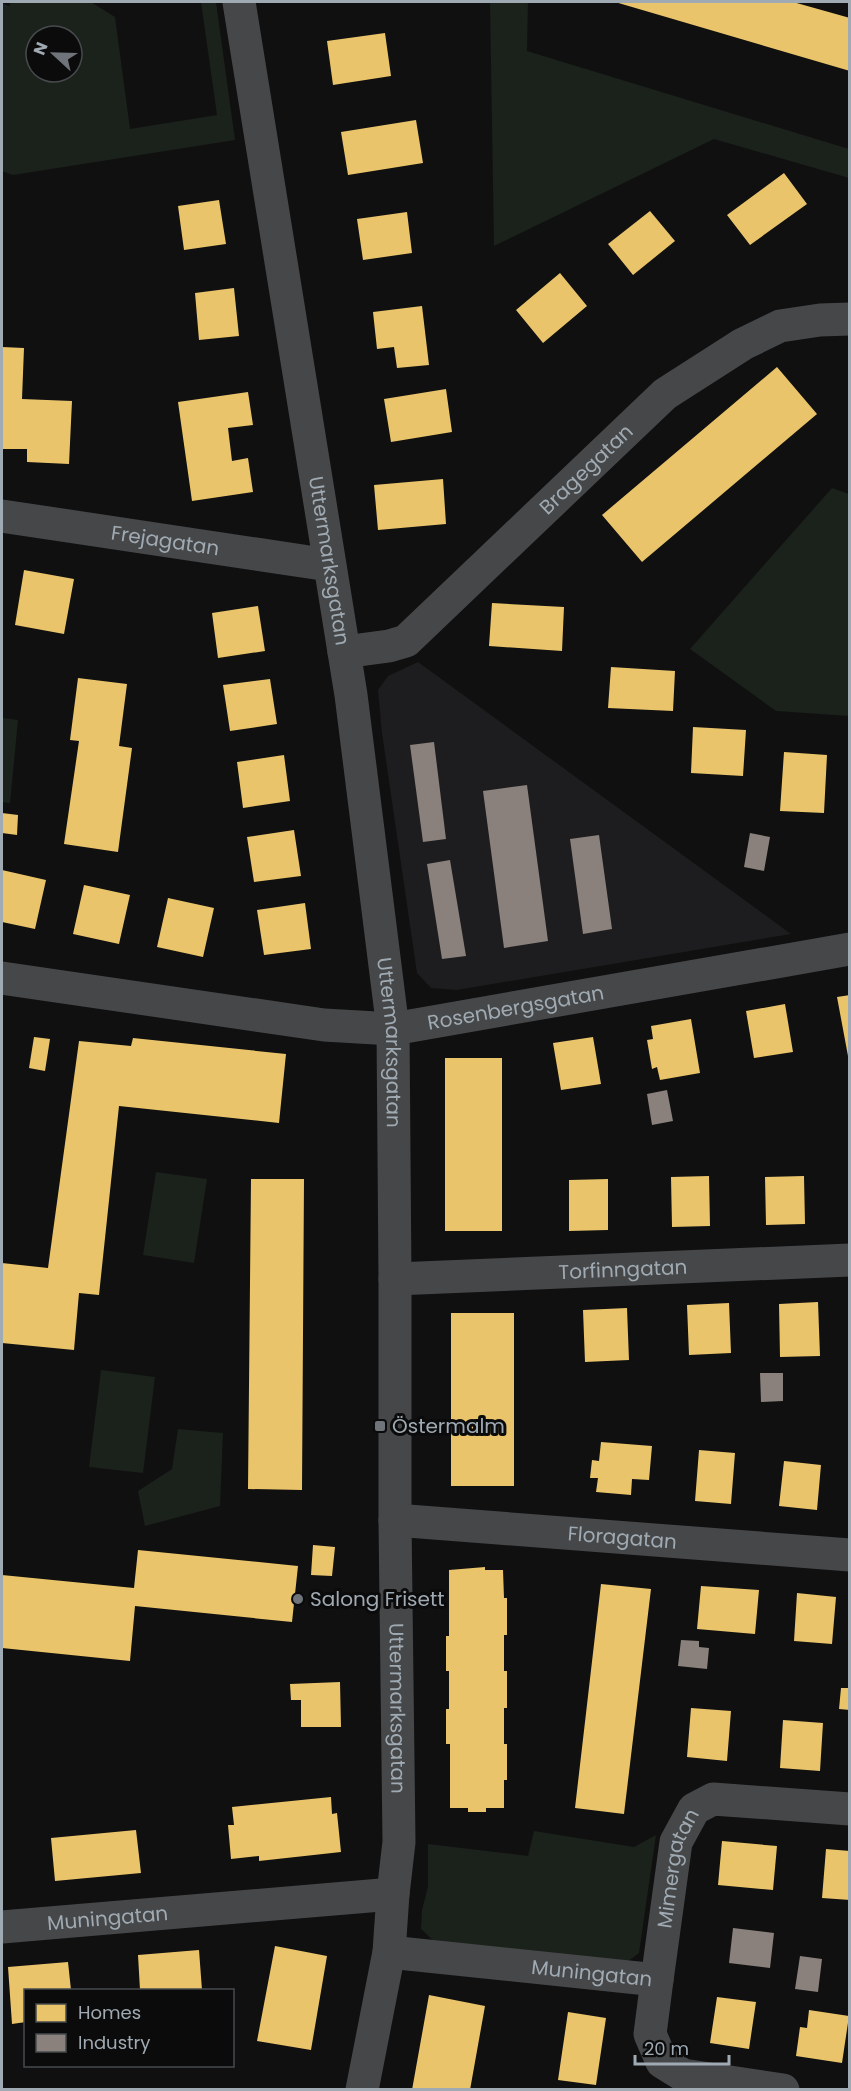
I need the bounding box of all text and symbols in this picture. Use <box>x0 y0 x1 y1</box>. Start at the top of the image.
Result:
north arrow <box>24 24 84 84</box>
text: N <box>28 39 53 58</box>
street label: Bragegatan <box>533 418 639 521</box>
street label: Uttermarksgatan <box>302 474 357 647</box>
street label: Frejagatan <box>109 519 221 562</box>
street label: Uttermarksgatan <box>370 956 408 1128</box>
street label: Rosenbergsgatan <box>425 978 606 1037</box>
street label: Torfinngatan <box>558 1253 688 1286</box>
place label: Östermalm <box>392 1412 505 1440</box>
marker: Östermalm <box>373 1419 387 1433</box>
street label: Floragatan <box>567 1519 678 1556</box>
place label: Salong Frisett <box>310 1585 445 1613</box>
marker: Salong Frisett <box>291 1592 305 1606</box>
street label: Uttermarksgatan <box>382 1623 412 1794</box>
street label: Mimergatan <box>650 1803 706 1930</box>
street label: Muningatan <box>46 1899 169 1937</box>
street label: Muningatan <box>530 1953 654 1993</box>
legend <box>24 1989 234 2067</box>
text: Homes <box>78 2000 141 2025</box>
scale bar <box>635 2028 730 2066</box>
text: Industry <box>78 2030 150 2055</box>
text: 20 m <box>644 2036 689 2061</box>

